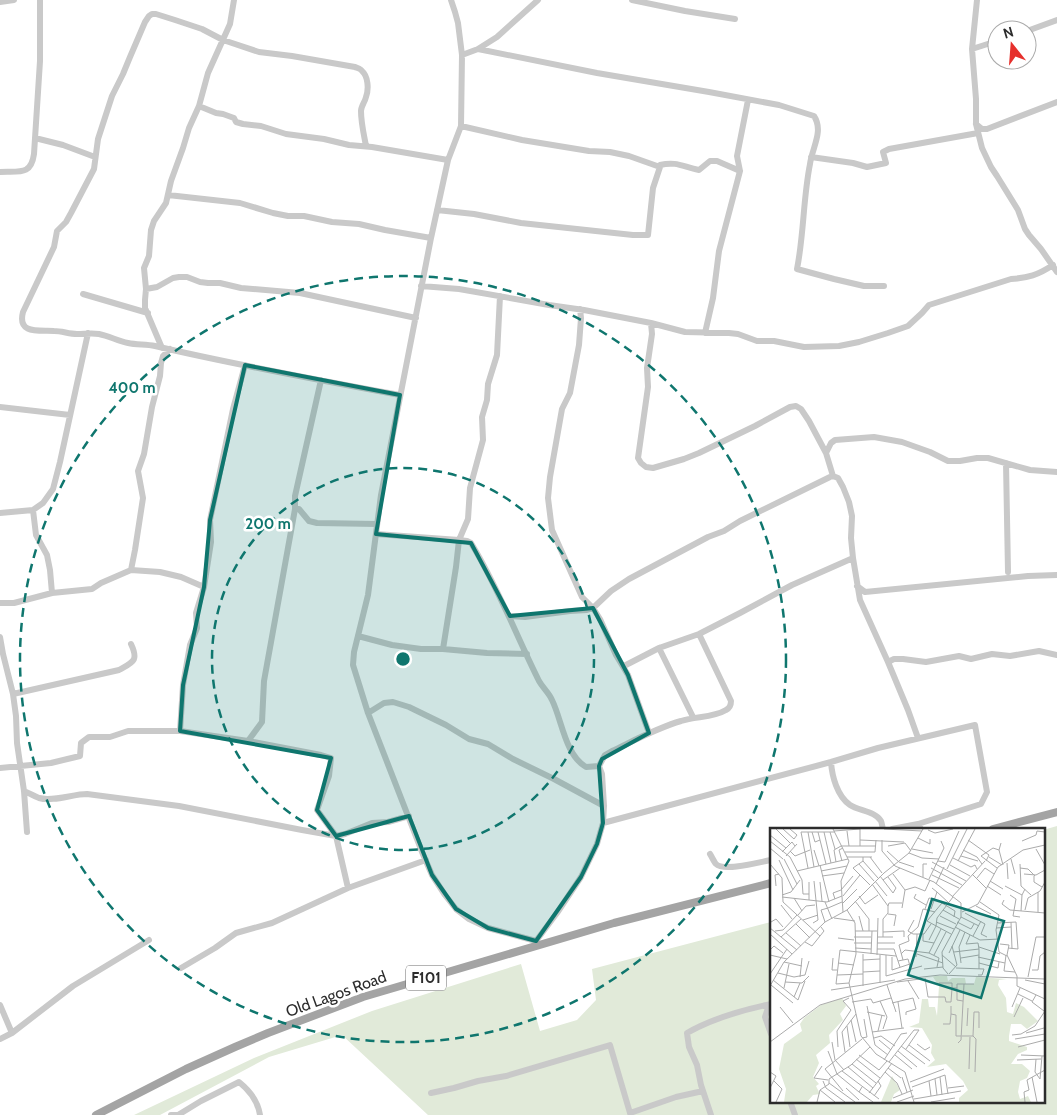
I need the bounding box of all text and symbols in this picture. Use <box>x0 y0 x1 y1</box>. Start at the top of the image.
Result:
north arrow <box>987 20 1037 70</box>
text: N <box>1001 23 1016 43</box>
text: 400 m <box>109 379 155 397</box>
text: 200 m <box>245 515 291 533</box>
centre of rings <box>394 650 412 668</box>
inset map <box>770 828 1044 1102</box>
road number: F101 <box>406 966 446 990</box>
street label: Old Lagos Road <box>283 967 389 1021</box>

